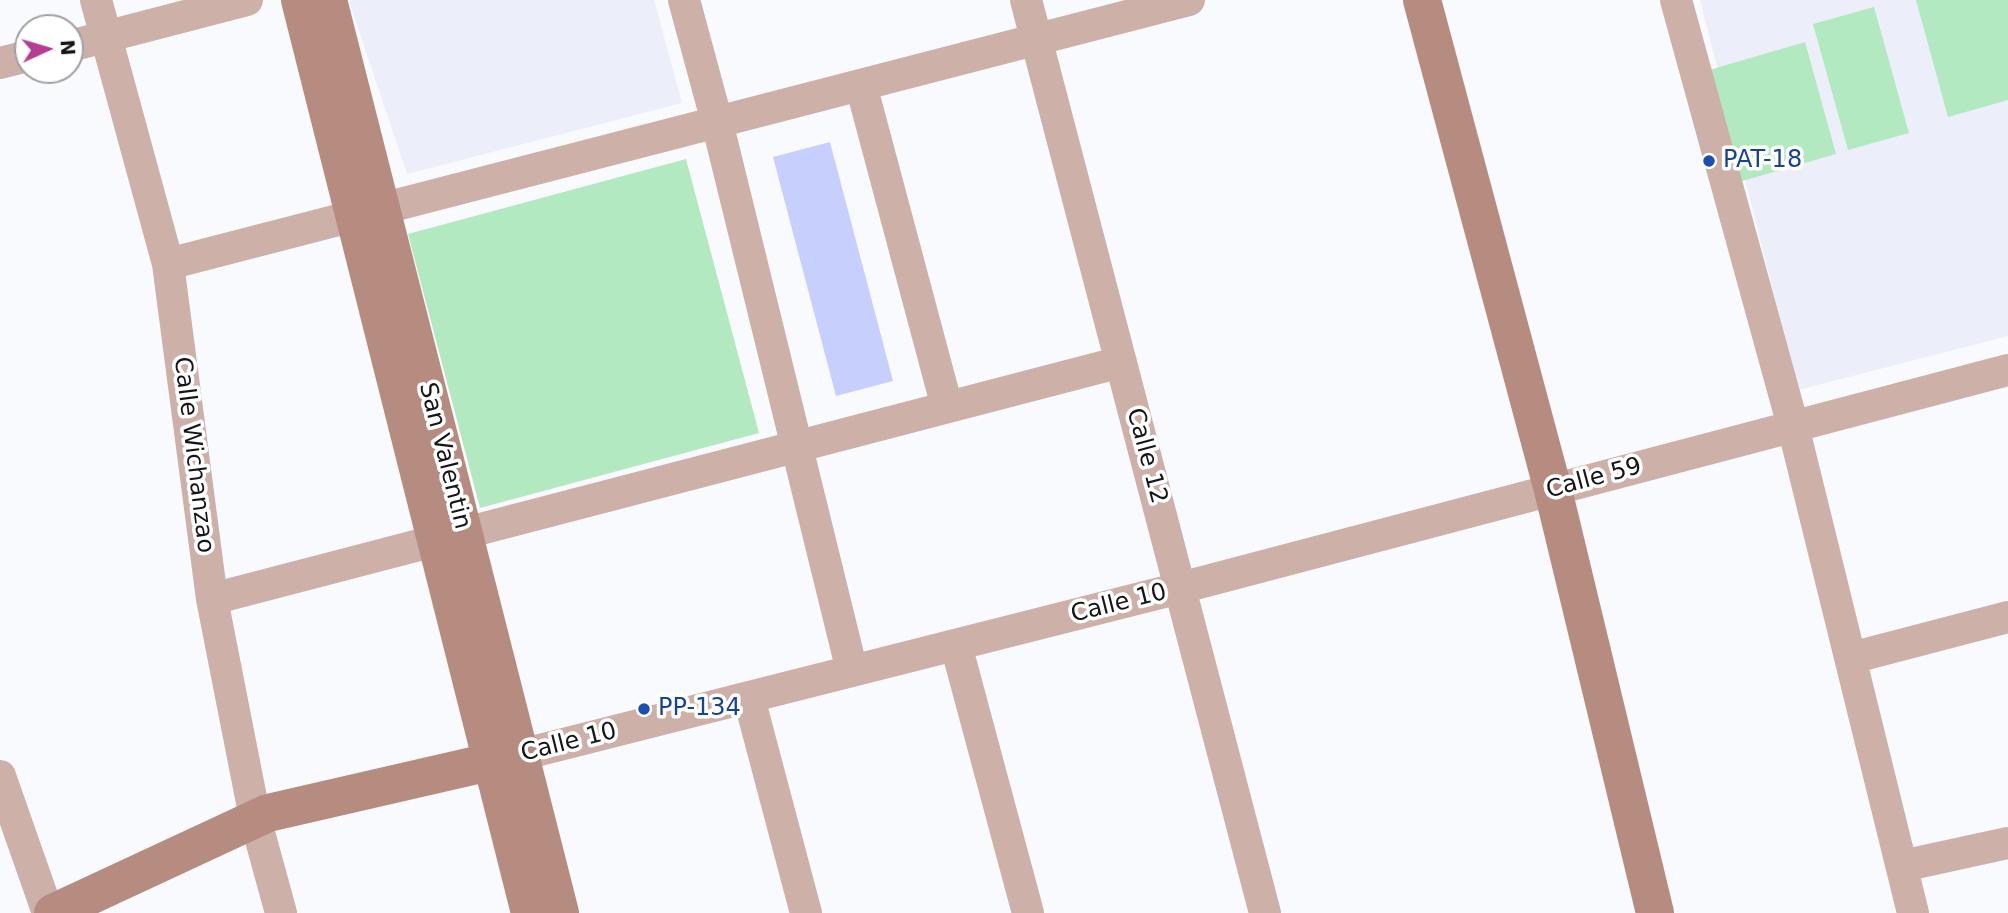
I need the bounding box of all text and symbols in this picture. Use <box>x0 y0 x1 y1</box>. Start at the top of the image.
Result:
north arrow <box>14 14 84 84</box>
text: N <box>56 39 79 56</box>
place label: PAT-18 <box>1723 147 1802 175</box>
marker: PAT-18 <box>1701 153 1717 169</box>
street label: Calle Wichanzao <box>167 355 219 555</box>
street label: San Valentin <box>412 380 476 532</box>
street label: Calle 12 <box>1119 405 1173 507</box>
street label: Calle 59 <box>1543 452 1645 506</box>
street label: Calle 10 <box>1068 578 1170 630</box>
place label: PP-134 <box>658 695 741 723</box>
marker: PP-134 <box>636 701 652 717</box>
street label: Calle 10 <box>518 717 620 769</box>

